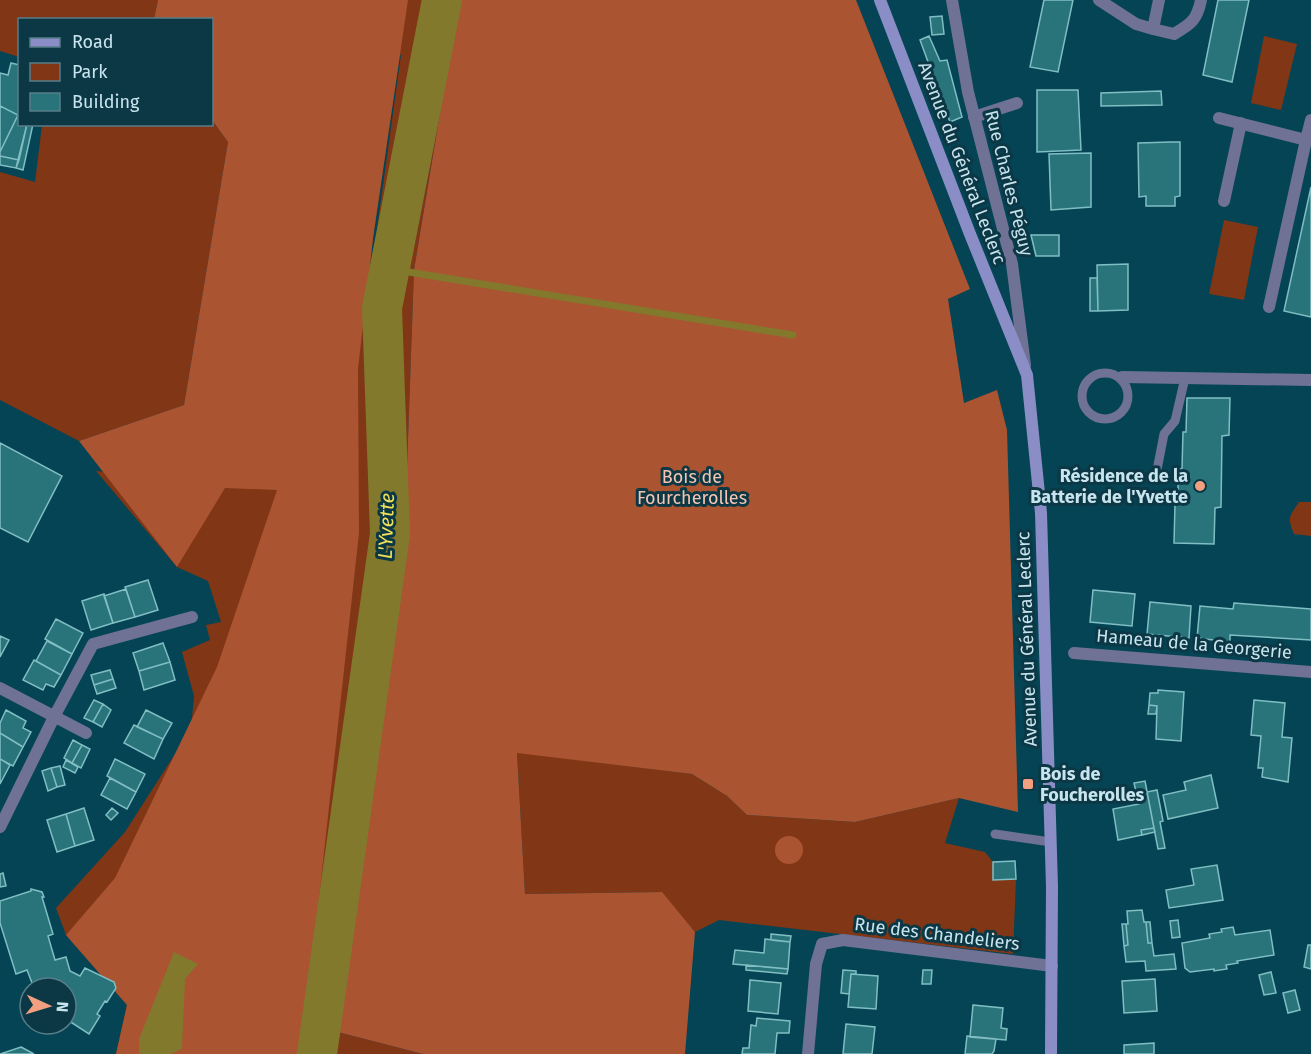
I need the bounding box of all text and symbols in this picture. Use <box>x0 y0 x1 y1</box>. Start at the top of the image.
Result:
legend <box>18 18 213 126</box>
text: Road <box>72 31 114 53</box>
street label: Avenue du Général Leclerc <box>913 59 1011 268</box>
text: Park <box>72 61 108 83</box>
text: Building <box>72 91 140 113</box>
street label: Rue Charles Péguy <box>980 108 1038 258</box>
place label: Résidence de la Batterie de l'Yvette <box>1030 465 1188 508</box>
park label: Bois de Fourcherolles <box>637 466 747 509</box>
marker: Résidence de la Batterie de l'Yvette <box>1193 479 1207 493</box>
water label: L'Yvette <box>373 492 399 560</box>
street label: Avenue du Général Leclerc <box>1012 531 1042 747</box>
street label: Hameau de la Georgerie <box>1095 624 1293 664</box>
place label: Bois de Foucherolles <box>1040 763 1145 806</box>
marker: Bois de Foucherolles <box>1021 777 1035 791</box>
street label: Rue des Chandeliers <box>853 913 1021 955</box>
north arrow <box>18 976 78 1036</box>
text: N <box>53 1001 72 1013</box>

